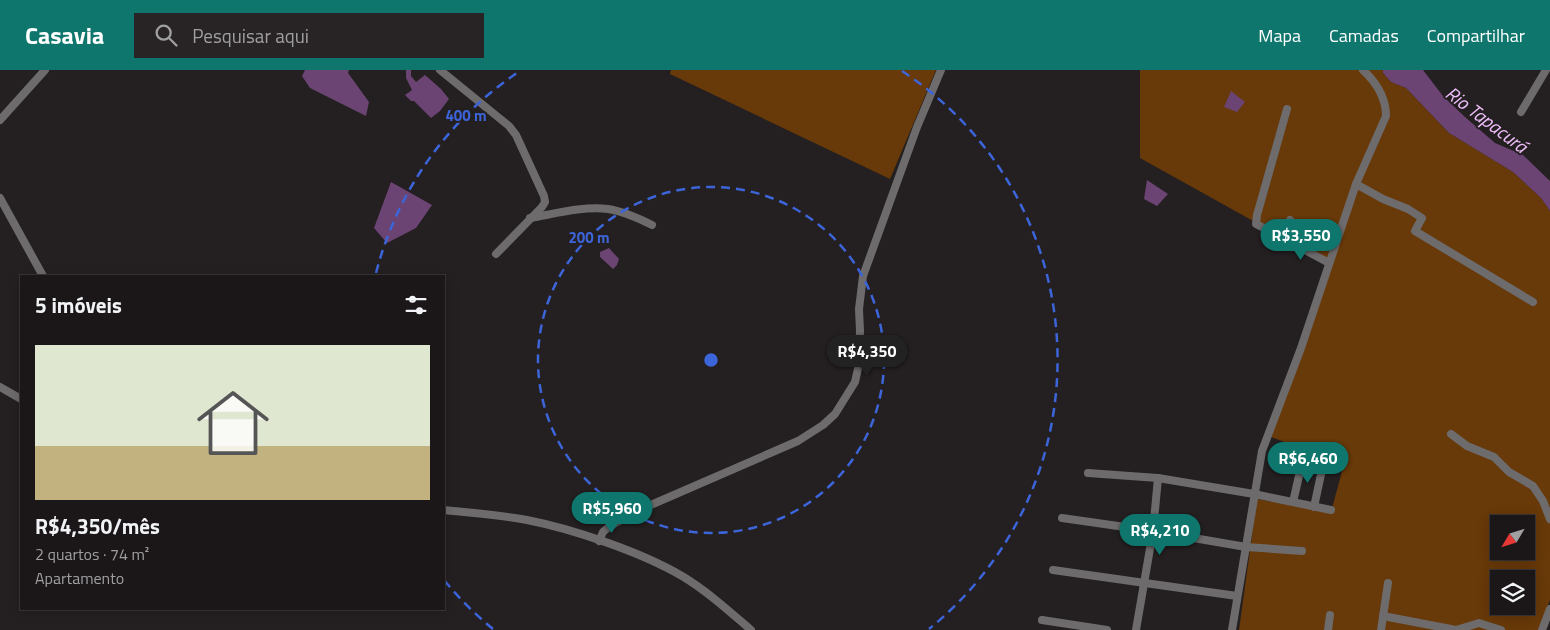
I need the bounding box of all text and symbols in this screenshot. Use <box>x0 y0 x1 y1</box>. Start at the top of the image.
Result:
search box <box>134 13 484 58</box>
text: Casavia <box>25 17 104 53</box>
icon: search <box>152 21 180 49</box>
text: Pesquisar aqui <box>192 21 309 50</box>
text: Mapa <box>1258 22 1301 49</box>
text: Camadas <box>1329 22 1399 49</box>
text: Compartilhar <box>1427 22 1525 49</box>
water label: Rio Tapacurá <box>1440 78 1535 161</box>
text: 400 m <box>445 104 487 127</box>
pin: R$3,550 <box>1255 218 1347 261</box>
text: R$3,550 <box>1272 223 1330 247</box>
text: 200 m <box>568 226 610 249</box>
text: 5 imóveis <box>35 289 122 321</box>
icon: filters <box>402 291 430 319</box>
pin: R$4,350 <box>821 334 913 377</box>
text: R$4,350 <box>838 339 896 363</box>
centre of rings <box>702 351 720 369</box>
icon: home <box>188 378 278 468</box>
pin: R$6,460 <box>1262 442 1354 484</box>
text: R$6,460 <box>1279 446 1337 470</box>
pin: R$5,960 <box>566 492 658 534</box>
text: R$5,960 <box>583 496 641 520</box>
text: R$4,350/mês <box>35 510 160 542</box>
pin: R$4,210 <box>1114 514 1206 556</box>
north arrow <box>1490 515 1535 560</box>
map controls <box>1490 515 1535 615</box>
text: R$4,210 <box>1131 518 1189 542</box>
text: 2 quartos · 74 m² <box>35 542 149 566</box>
text: Apartamento <box>35 566 124 590</box>
button: layers <box>1490 570 1535 615</box>

